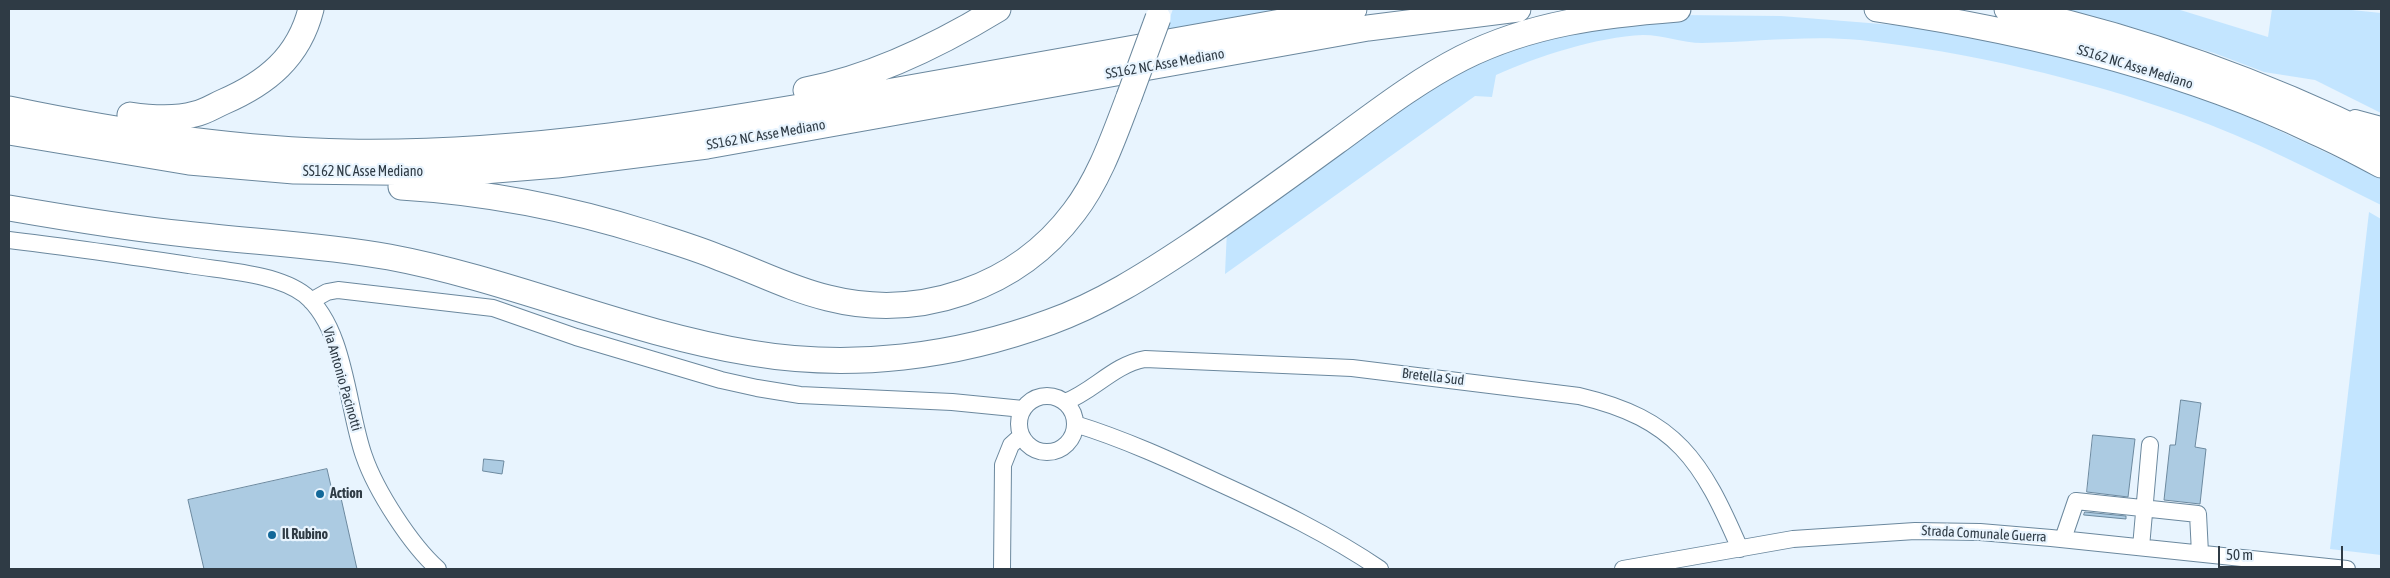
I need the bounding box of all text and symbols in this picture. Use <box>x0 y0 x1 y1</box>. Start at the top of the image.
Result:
street label: SS162 NC Asse Mediano <box>2075 41 2195 93</box>
street label: SS162 NC Asse Mediano <box>1104 45 1226 83</box>
street label: SS162 NC Asse Mediano <box>705 116 827 154</box>
street label: SS162 NC Asse Mediano <box>303 164 423 180</box>
street label: Via Antonio Pacinotti <box>319 325 365 433</box>
street label: Bretella Sud <box>1401 365 1465 389</box>
place label: Action <box>330 486 363 502</box>
marker: Action <box>314 488 326 500</box>
street label: Strada Comunale Guerra <box>1921 522 2047 546</box>
place label: Il Rubino <box>282 527 328 543</box>
marker: Il Rubino <box>266 529 278 541</box>
scale bar <box>2220 536 2345 568</box>
text: 50 m <box>2226 546 2253 563</box>

